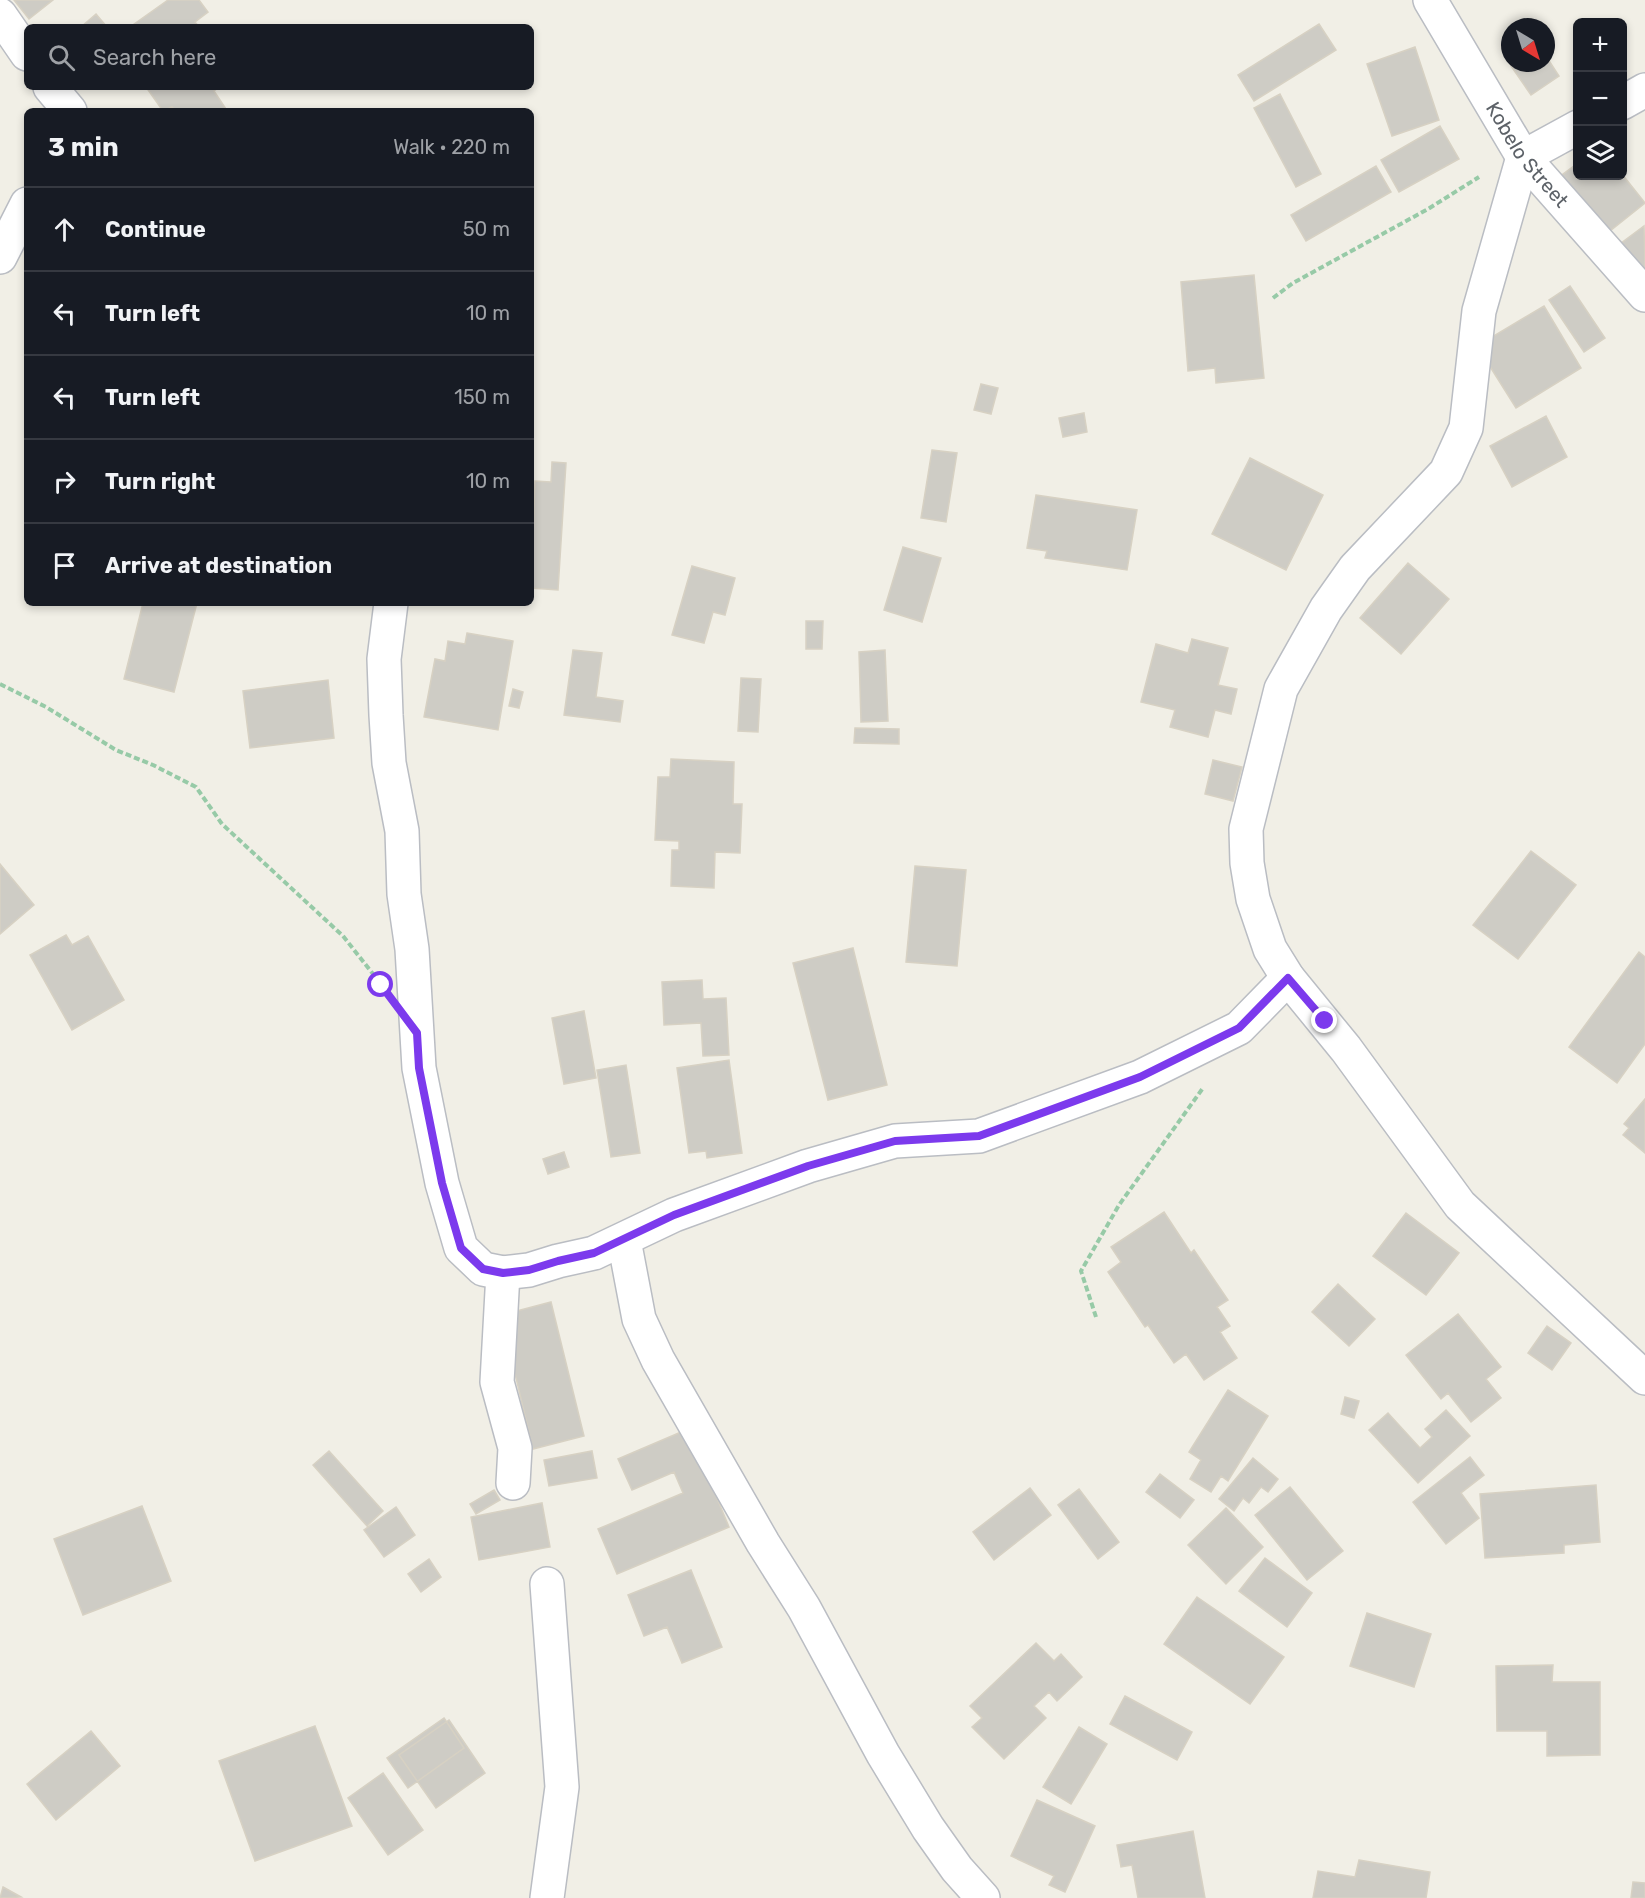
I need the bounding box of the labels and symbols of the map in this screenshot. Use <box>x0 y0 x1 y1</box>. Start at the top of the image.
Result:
north arrow <box>1501 18 1555 72</box>
street label: Kobelo Street <box>1481 97 1574 212</box>
route start <box>367 971 393 997</box>
route end <box>1311 1007 1337 1033</box>

